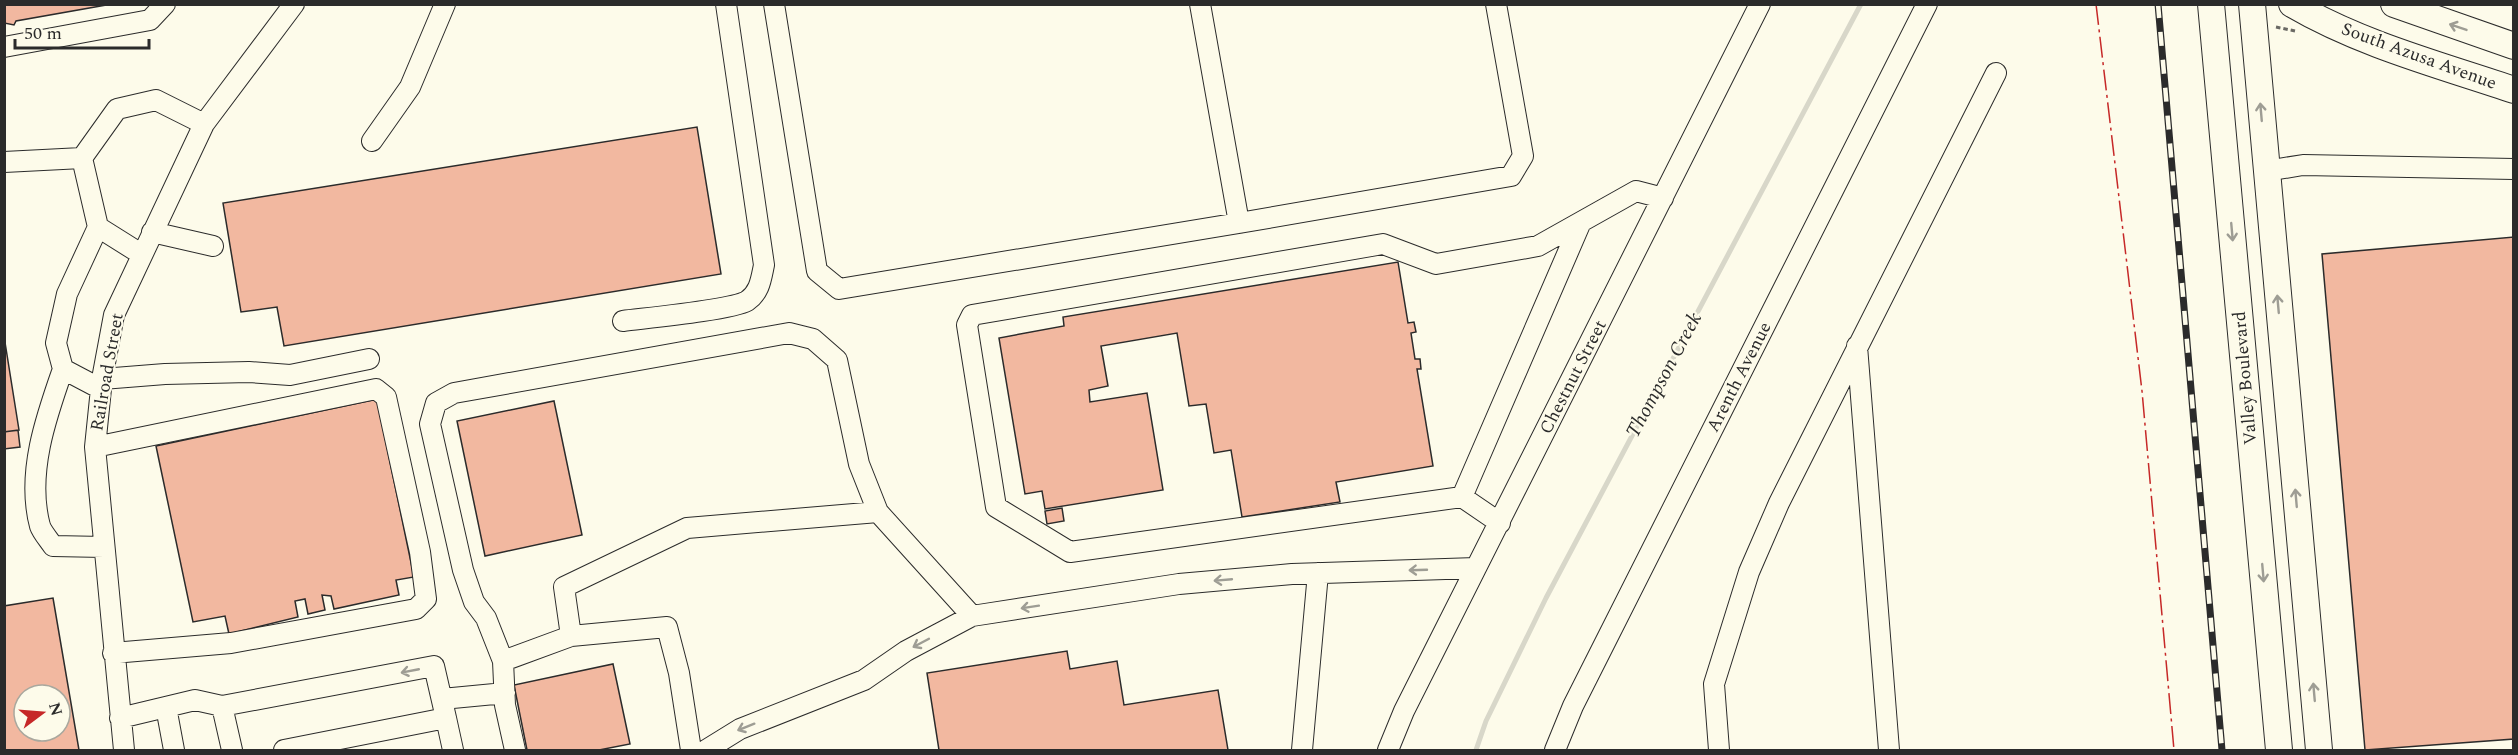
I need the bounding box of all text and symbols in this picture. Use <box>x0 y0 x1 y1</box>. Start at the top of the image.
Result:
scale bar <box>15 12 148 50</box>
street label: South Azusa Avenue <box>2338 15 2500 97</box>
text: 50 m <box>24 20 62 47</box>
one-way arrow <box>2449 21 2468 32</box>
one-way arrow <box>2255 103 2266 123</box>
one-way arrow <box>2227 222 2238 242</box>
one-way arrow <box>2272 294 2283 314</box>
water label: Thompson Creek <box>1618 306 1710 443</box>
street label: Valley Boulevard <box>2226 310 2264 446</box>
street label: Railroad Street <box>83 311 131 433</box>
street label: Chestnut Street <box>1533 315 1613 439</box>
street label: Arenth Avenue <box>1700 317 1778 437</box>
one-way arrow <box>2290 489 2301 508</box>
one-way arrow <box>2258 562 2269 582</box>
one-way arrow <box>1408 565 1428 576</box>
one-way arrow <box>1214 575 1234 586</box>
one-way arrow <box>1021 601 1041 612</box>
one-way arrow <box>912 638 930 649</box>
one-way arrow <box>400 666 420 677</box>
north arrow <box>12 683 72 743</box>
one-way arrow <box>2308 683 2319 703</box>
text: N <box>42 700 69 719</box>
one-way arrow <box>737 723 755 734</box>

